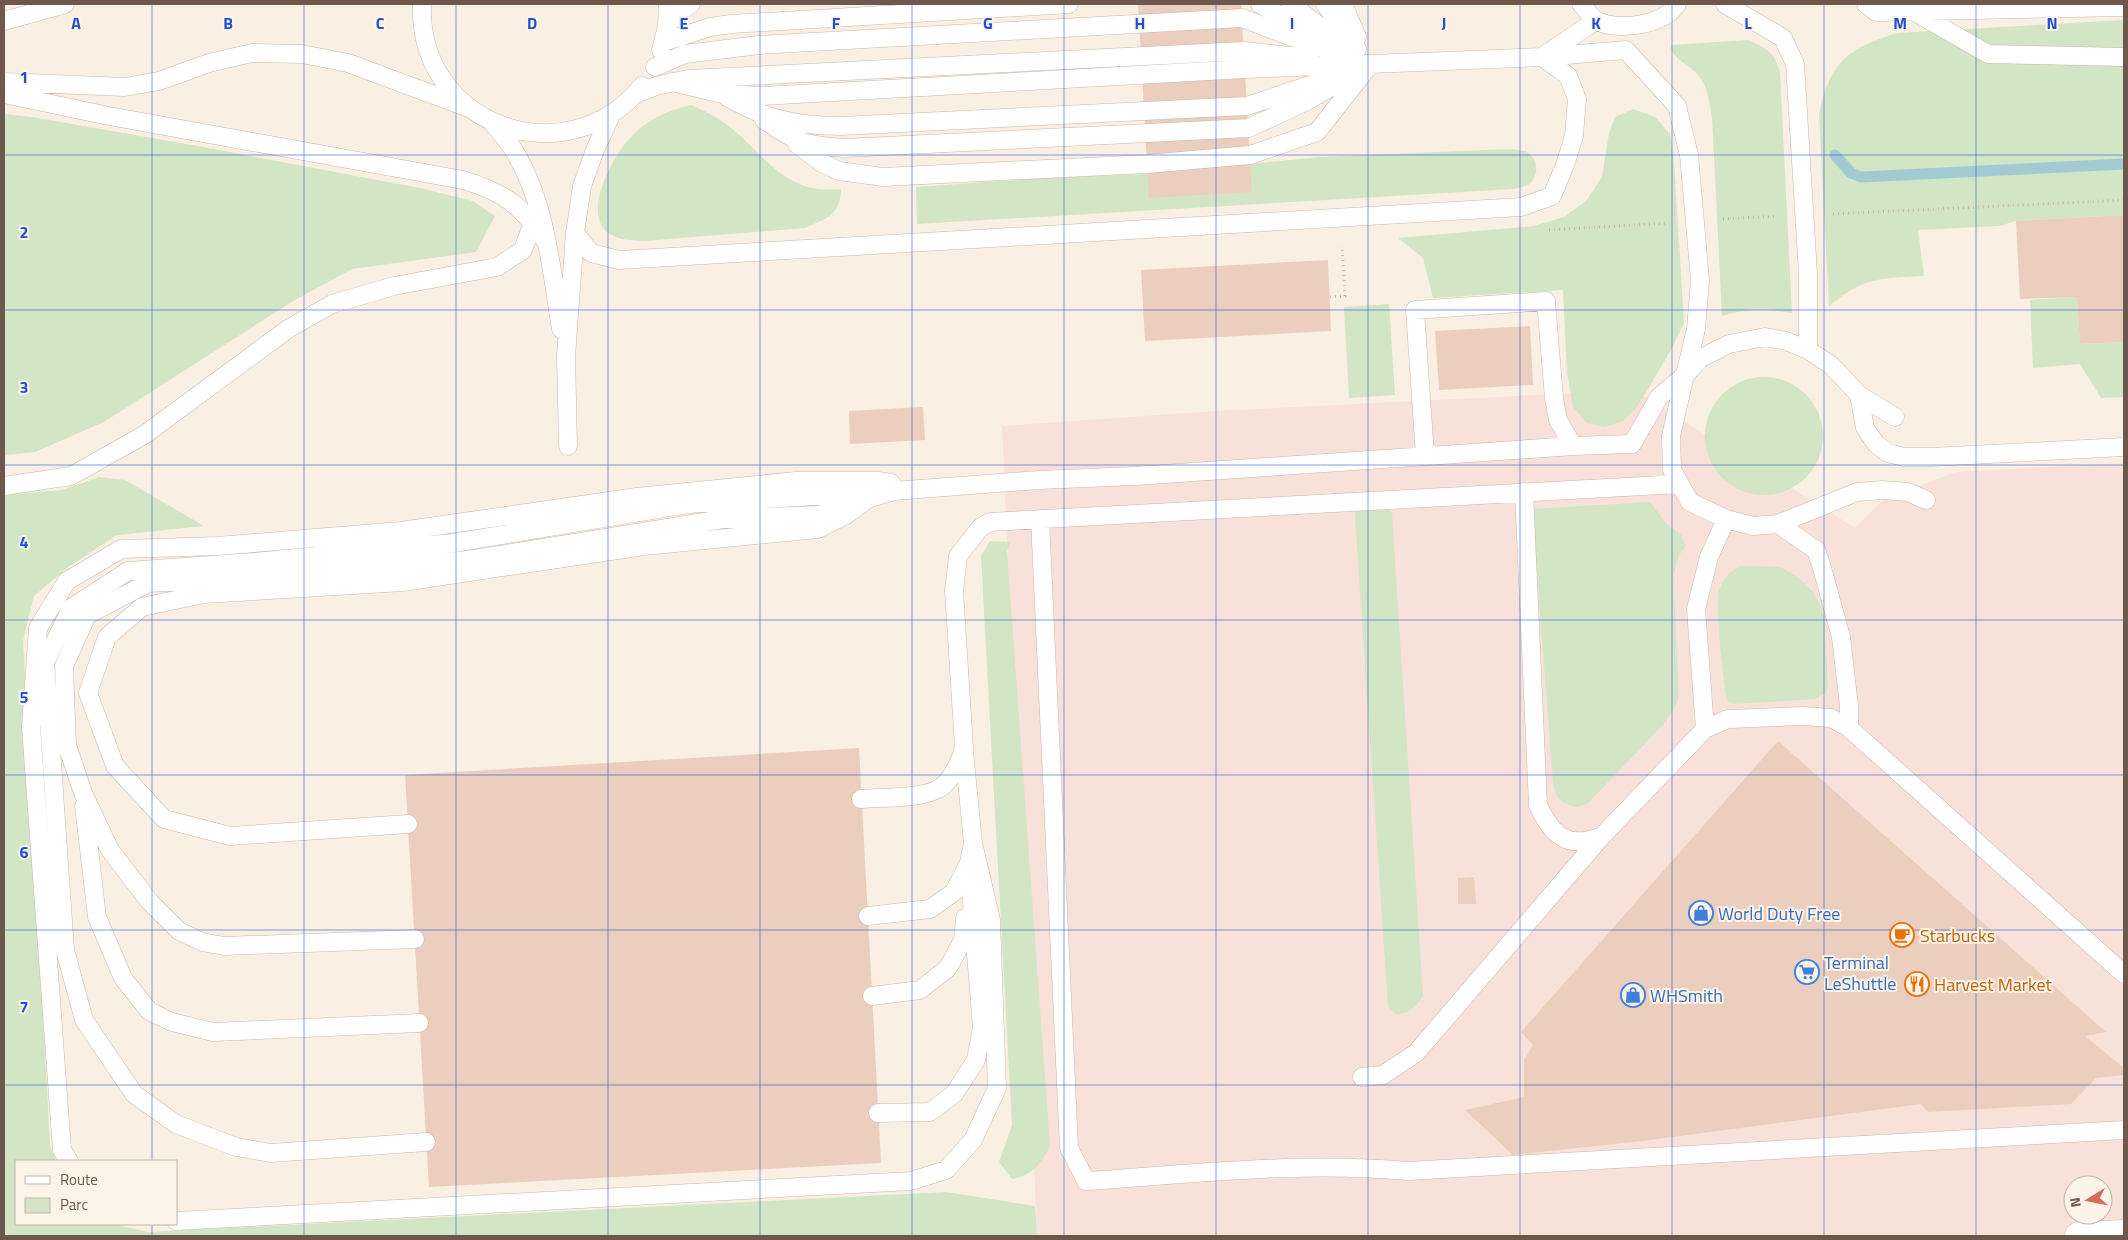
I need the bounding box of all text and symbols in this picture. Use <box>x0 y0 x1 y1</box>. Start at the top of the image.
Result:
text: A <box>71 11 81 35</box>
text: B <box>223 11 233 35</box>
text: C <box>376 11 385 35</box>
text: D <box>527 11 537 35</box>
text: E <box>680 11 689 35</box>
text: F <box>832 11 841 35</box>
text: G <box>983 11 993 35</box>
text: H <box>1135 11 1145 35</box>
text: I <box>1290 11 1294 35</box>
text: J <box>1442 11 1446 35</box>
text: K <box>1591 11 1601 35</box>
text: L <box>1744 11 1752 35</box>
text: M <box>1893 11 1907 35</box>
text: N <box>2046 11 2058 35</box>
text: 1 <box>20 65 28 89</box>
text: 2 <box>20 220 28 244</box>
text: 3 <box>20 375 28 399</box>
text: 4 <box>20 530 29 554</box>
text: 5 <box>20 685 29 709</box>
text: 6 <box>20 840 29 864</box>
shop icon: World Duty Free <box>1688 900 1714 926</box>
place label: World Duty Free <box>1718 900 1840 927</box>
cafe icon: Starbucks <box>1889 922 1915 948</box>
place label: Starbucks <box>1920 922 1995 949</box>
place label: Terminal LeShuttle <box>1824 949 1896 997</box>
supermarket icon: Terminal LeShuttle <box>1794 959 1820 985</box>
restaurant icon: Harvest Market <box>1904 971 1930 997</box>
place label: Harvest Market <box>1934 971 2052 998</box>
shop icon: WHSmith <box>1620 982 1646 1008</box>
place label: WHSmith <box>1650 982 1723 1009</box>
text: 7 <box>20 995 28 1019</box>
legend <box>15 1160 178 1225</box>
text: Route <box>60 1168 98 1191</box>
north arrow <box>2063 1175 2113 1225</box>
text: Parc <box>60 1193 88 1216</box>
text: N <box>2064 1196 2086 1209</box>

